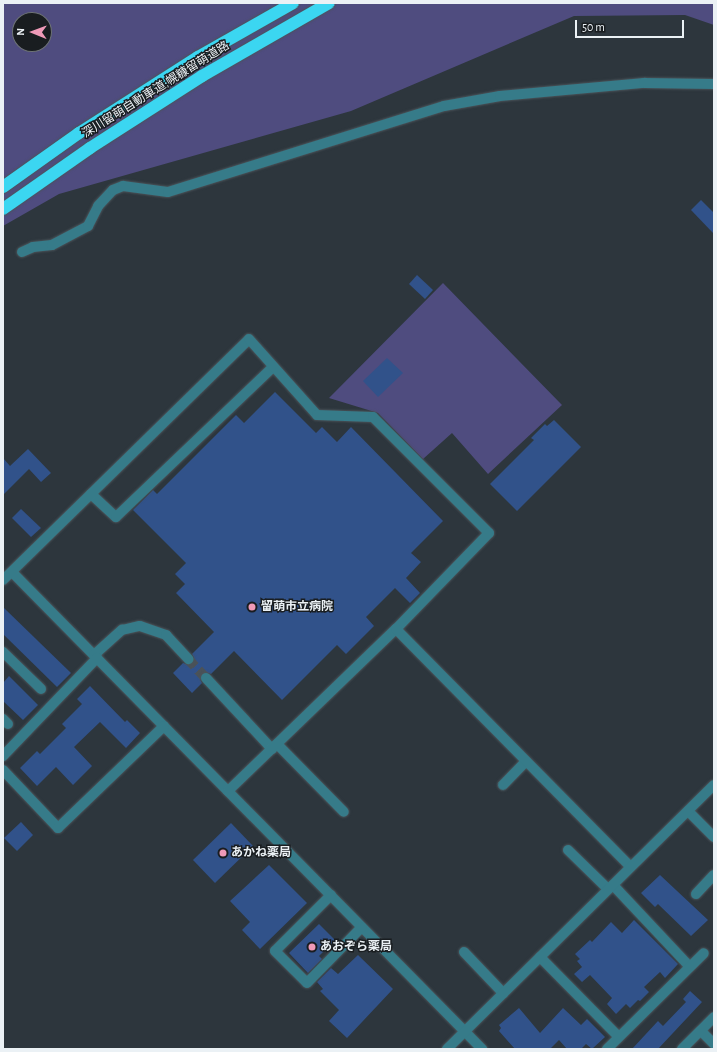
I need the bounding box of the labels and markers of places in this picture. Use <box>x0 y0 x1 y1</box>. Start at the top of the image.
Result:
place label: 留萌市立病院 <box>261 600 333 614</box>
marker: 留萌市立病院 <box>246 601 258 613</box>
place label: あかね薬局 <box>231 846 291 860</box>
marker: あかね薬局 <box>218 848 228 858</box>
place label: あおぞら薬局 <box>320 940 392 954</box>
marker: あおぞら薬局 <box>307 942 317 952</box>

